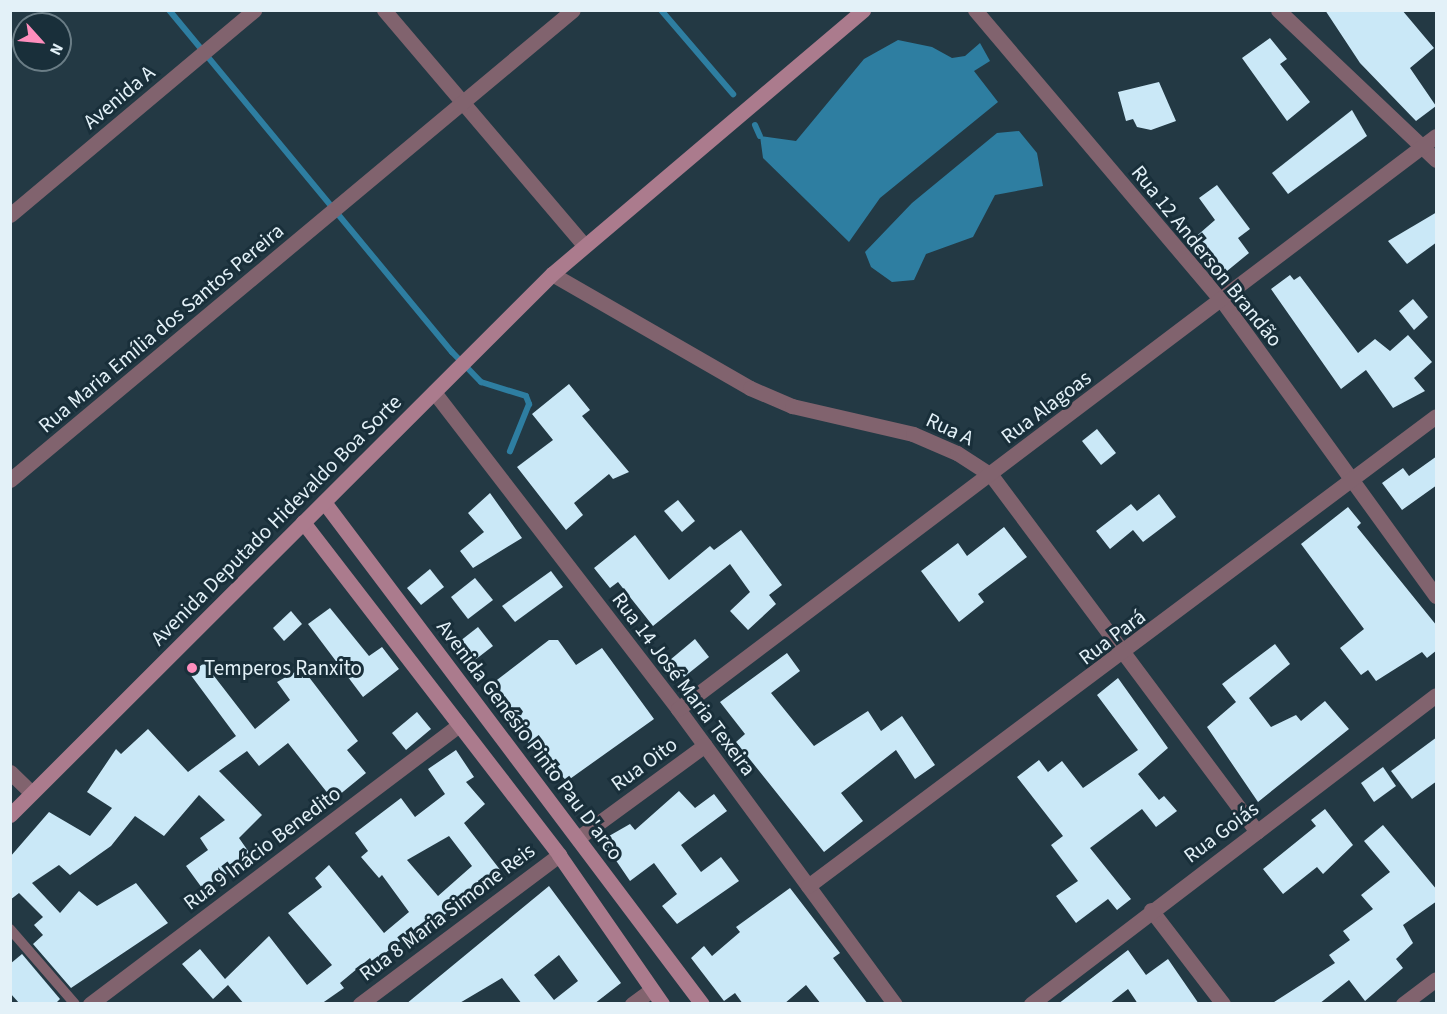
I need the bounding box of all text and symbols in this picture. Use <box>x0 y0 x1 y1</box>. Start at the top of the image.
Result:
north arrow <box>12 12 72 72</box>
text: N <box>44 40 68 59</box>
street label: Avenida A <box>78 60 160 134</box>
street label: Rua 12 Anderson Brandão <box>1126 160 1288 352</box>
street label: Rua Maria Emília dos Santos Pereira <box>33 218 289 438</box>
street label: Rua Alagoas <box>996 365 1096 449</box>
street label: Avenida Deputado Hidevaldo Boa Sorte <box>145 389 407 651</box>
street label: Rua A <box>922 407 978 451</box>
street label: Rua 14 José Maria Texeira <box>607 587 761 781</box>
street label: Rua Pará <box>1074 604 1150 670</box>
street label: Avenida Genésio Pinto Pau D'arco <box>432 615 628 865</box>
place label: Temperos Ranxito <box>204 655 362 681</box>
marker: Temperos Ranxito <box>185 661 199 675</box>
street label: Rua Oito <box>606 732 682 796</box>
street label: Rua 9 Inácio Benedito <box>178 781 346 915</box>
street label: Rua Goiás <box>1179 796 1263 868</box>
street label: Rua 8 Maria Simone Reis <box>354 838 540 986</box>

